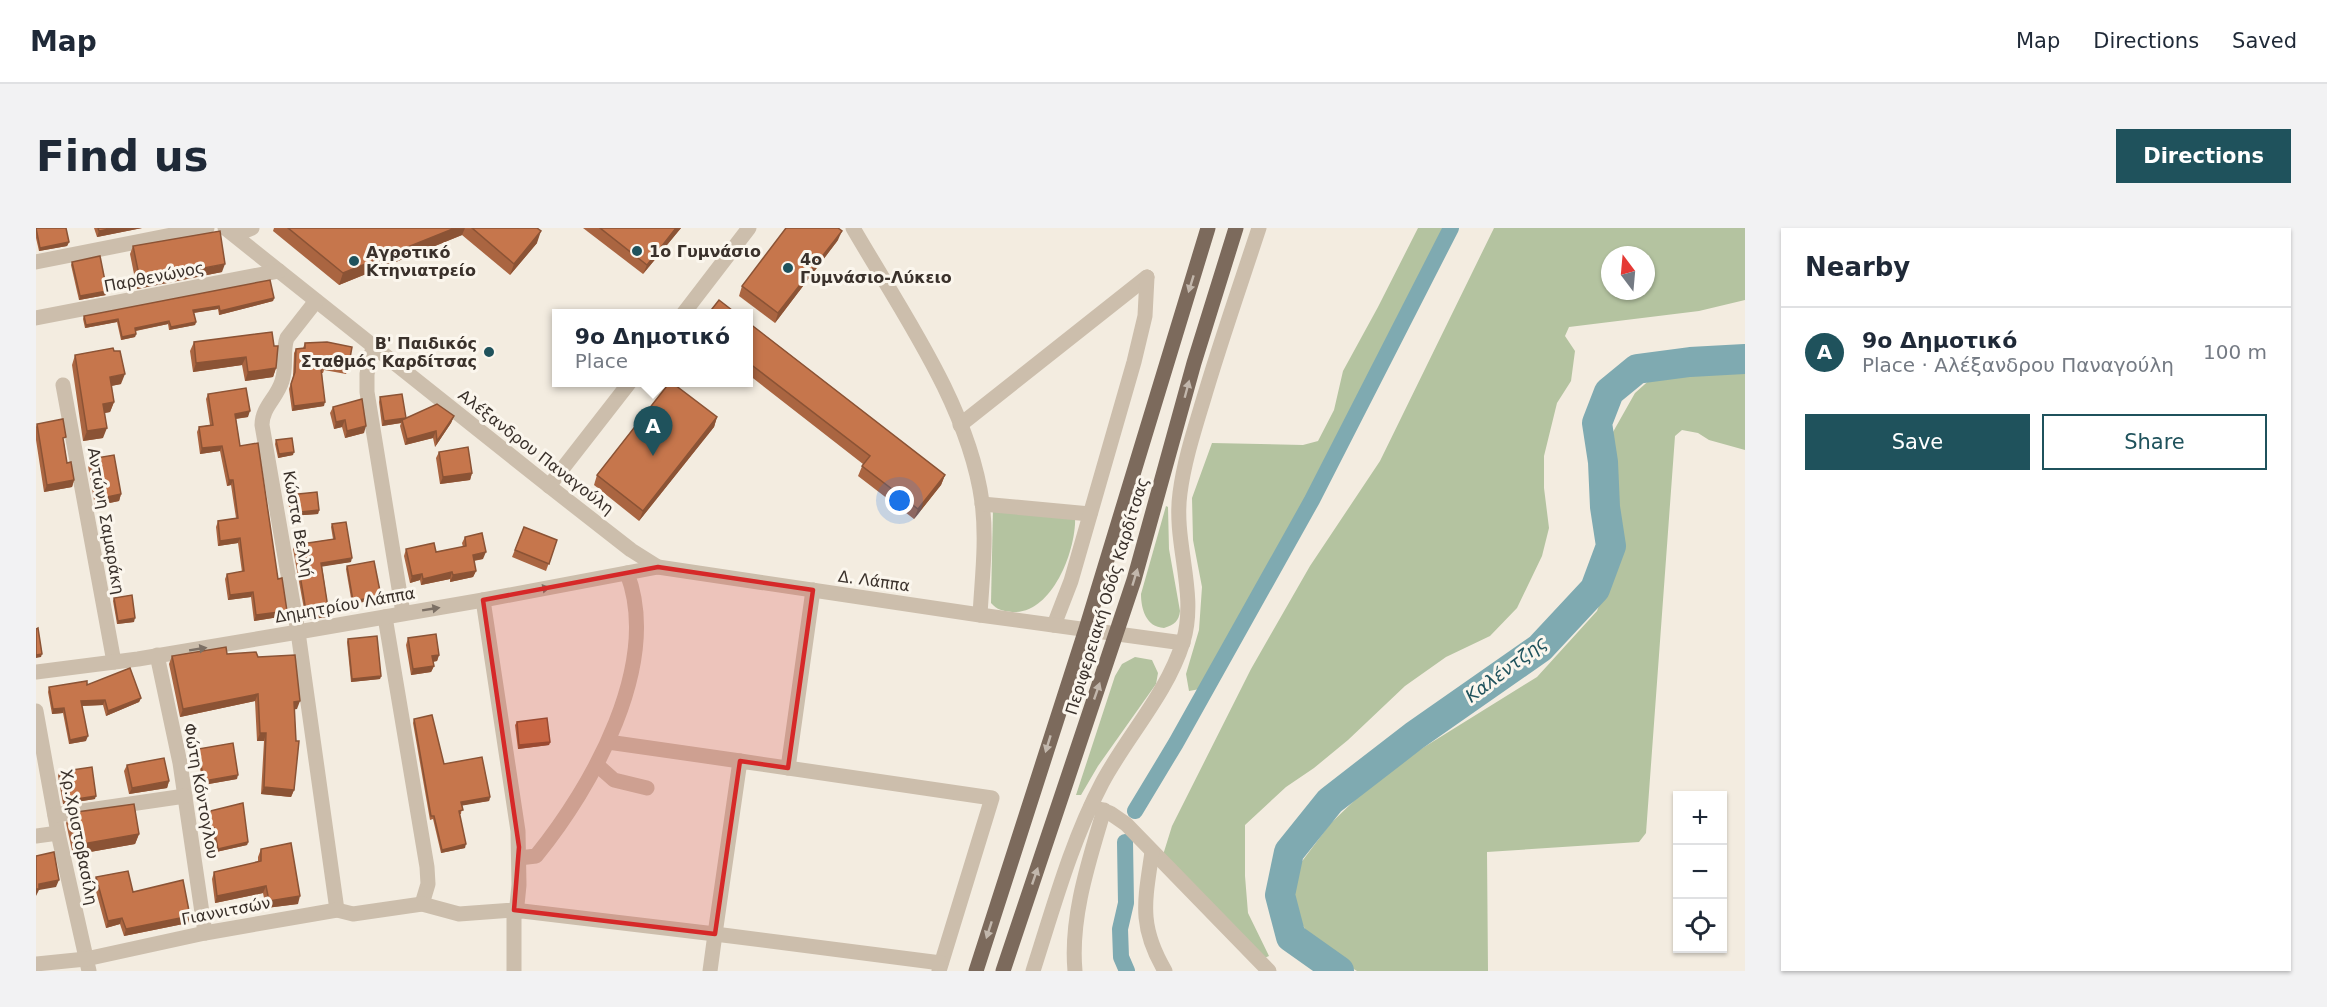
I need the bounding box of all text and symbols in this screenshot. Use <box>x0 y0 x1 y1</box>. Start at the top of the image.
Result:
text: Map <box>30 25 97 58</box>
text: Map <box>2016 29 2060 53</box>
text: Directions <box>2093 29 2199 53</box>
text: Saved <box>2232 29 2297 53</box>
button: Directions <box>2116 129 2291 183</box>
text: Find us <box>36 132 209 181</box>
place label: 1ο Γυμνάσιο <box>649 242 761 261</box>
place label: Αγροτικό Κτηνιατρείο <box>366 243 476 280</box>
marker: 1ο Γυμνάσιο <box>630 244 644 258</box>
north arrow <box>1601 246 1655 300</box>
place label: 4ο Γυμνάσιο-Λύκειο <box>800 250 952 287</box>
text: Nearby <box>1805 252 1910 282</box>
marker: Αγροτικό Κτηνιατρείο <box>347 254 361 268</box>
street label: Παρθενώνος <box>102 258 206 296</box>
marker: 4ο Γυμνάσιο-Λύκειο <box>781 261 795 275</box>
one-way arrow <box>1186 275 1195 293</box>
popup <box>552 309 753 387</box>
text: 9ο Δημοτικό <box>575 324 730 349</box>
text: 9ο Δημοτικό <box>1862 328 2017 353</box>
place label: Β' Παιδικός Σταθμός Καρδίτσας <box>301 334 477 371</box>
text: A <box>1817 340 1832 364</box>
text: 100 m <box>2203 340 2267 364</box>
marker: Β' Παιδικός Σταθμός Καρδίτσας <box>482 345 496 359</box>
text: Place <box>575 349 628 373</box>
text: Place · Αλέξανδρου Παναγούλη <box>1862 353 2174 377</box>
one-way arrow <box>1183 380 1192 398</box>
street label: Αλέξανδρου Παναγούλη <box>455 385 617 519</box>
pin: A <box>634 406 672 456</box>
button: Save <box>1805 414 2030 470</box>
button: Share <box>2042 414 2267 470</box>
street label: Αντώνη Σαμαράκη <box>84 446 128 596</box>
street label: Κώστα Βελλή <box>279 469 317 579</box>
street label: Περιφερειακή Οδός Καρδίτσας <box>1062 475 1152 717</box>
your location <box>885 486 914 515</box>
street label: Δ. Λάππα <box>837 567 911 595</box>
one-way arrow <box>1130 568 1140 586</box>
street label: Δημητρίου Λάππα <box>273 583 417 627</box>
one-way arrow <box>531 585 550 594</box>
one-way arrow <box>422 604 441 613</box>
water label: Καλέντζης <box>1461 631 1551 706</box>
one-way arrow <box>188 644 207 653</box>
one-way arrow <box>1093 682 1103 700</box>
street label: Φώτη Κόντογλου <box>180 722 222 860</box>
one-way arrow <box>1043 735 1052 753</box>
street label: Χρ.Χριστοβασίλη <box>56 767 102 907</box>
map controls <box>1673 791 1727 953</box>
button: + <box>1673 791 1727 845</box>
button: − <box>1673 845 1727 899</box>
one-way arrow <box>1031 867 1041 885</box>
street label: Γιαννιτσών <box>180 893 272 929</box>
button: locate <box>1673 899 1727 953</box>
one-way arrow <box>984 921 993 939</box>

